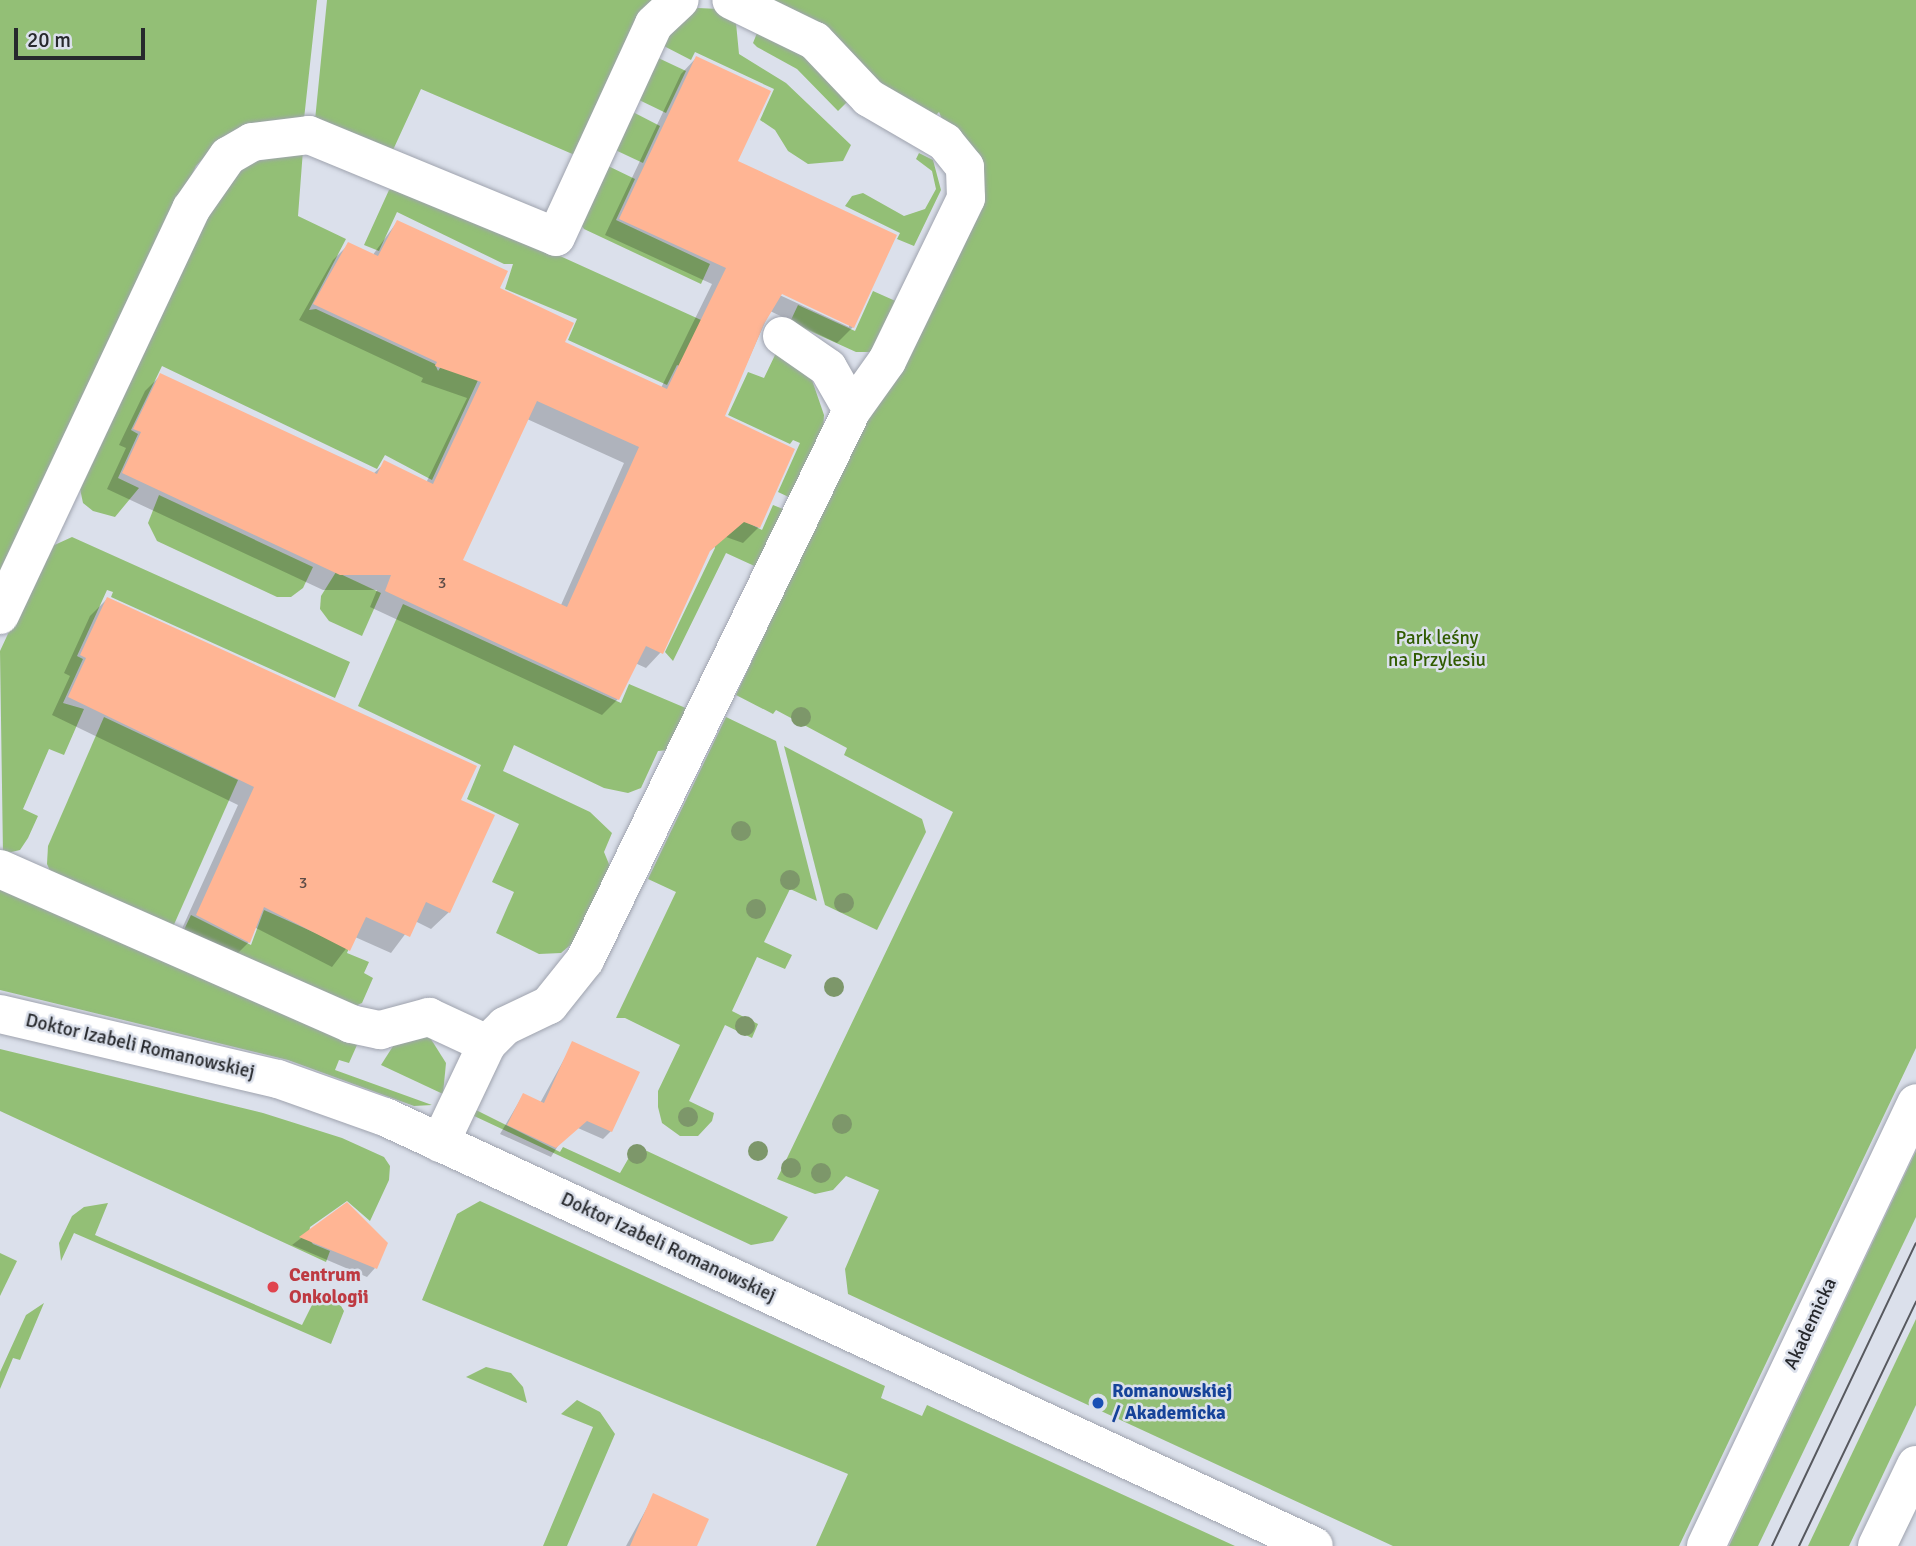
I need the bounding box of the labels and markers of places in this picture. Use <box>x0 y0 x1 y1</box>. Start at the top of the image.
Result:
place label: Centrum Onkologii <box>289 1265 369 1309</box>
marker: Centrum Onkologii <box>263 1277 283 1297</box>
place label: Romanowskiej / Akademicka <box>1112 1381 1232 1425</box>
marker: Romanowskiej / Akademicka <box>1090 1395 1106 1411</box>

